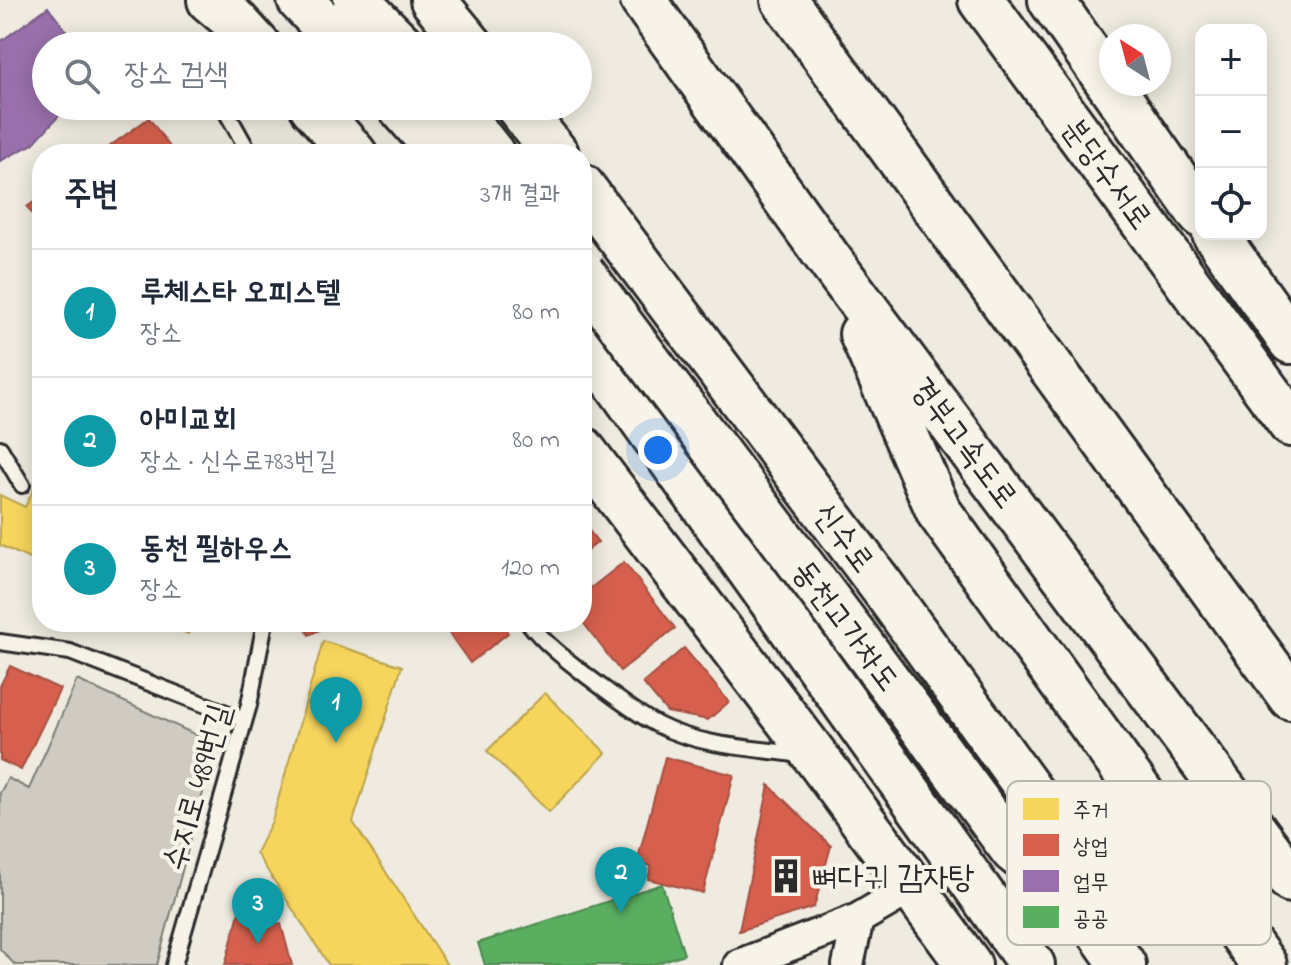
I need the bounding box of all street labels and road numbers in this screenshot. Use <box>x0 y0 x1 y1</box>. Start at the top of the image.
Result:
street label: 분당수서로 <box>1048 109 1162 241</box>
street label: 경부고속도로 <box>897 368 1027 520</box>
street label: 신수로 <box>800 494 884 584</box>
street label: 동천고가차도 <box>779 551 909 703</box>
street label: 수지로 489번길 <box>153 699 246 877</box>

